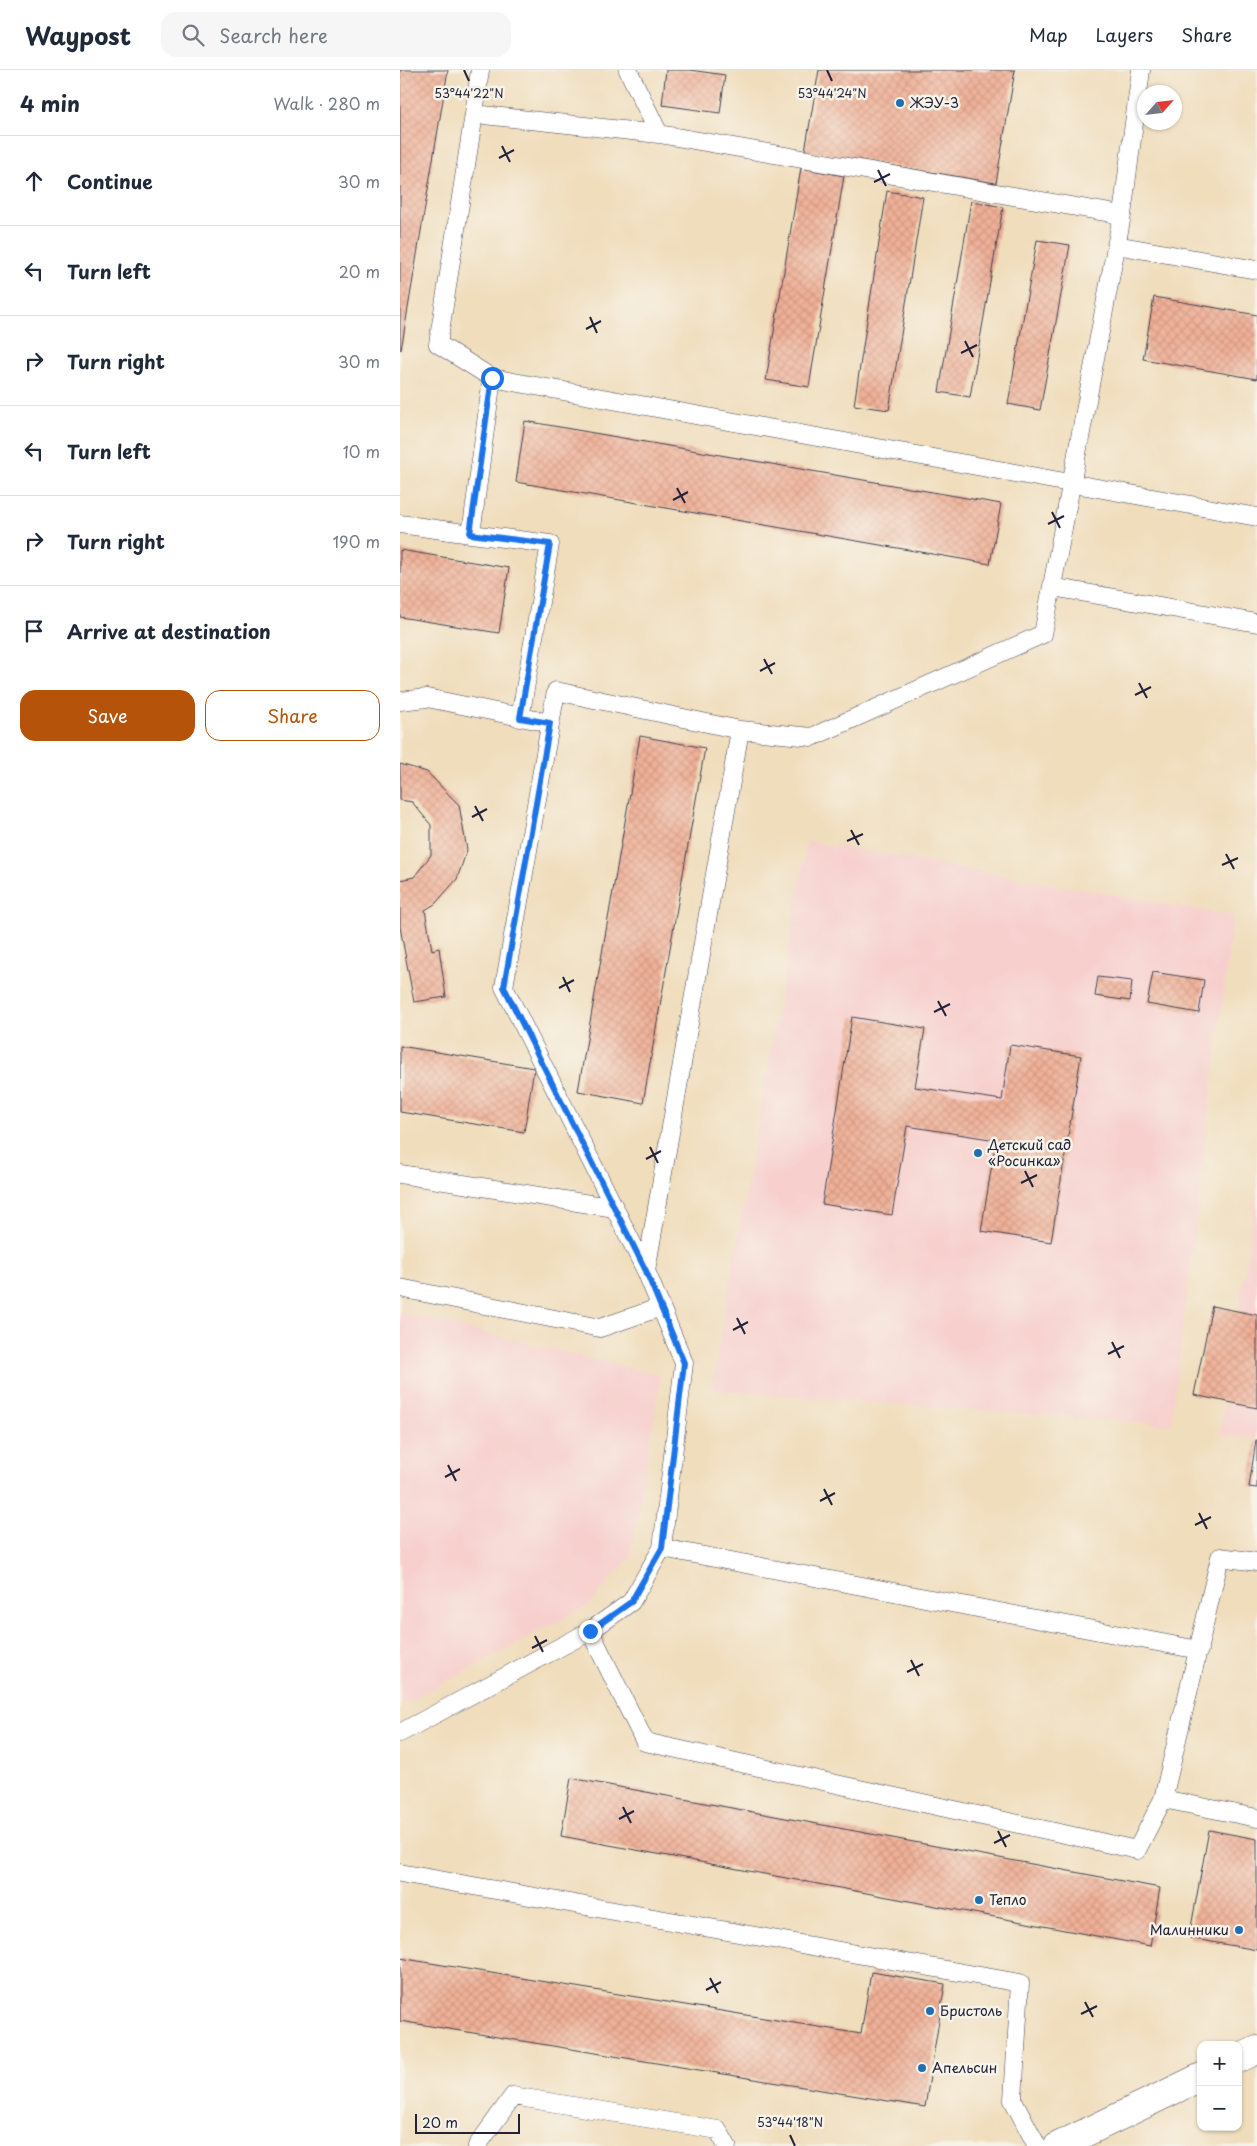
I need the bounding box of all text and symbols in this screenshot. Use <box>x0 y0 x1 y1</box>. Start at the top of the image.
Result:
search box <box>161 12 511 57</box>
text: Waypost <box>25 17 131 53</box>
icon: search <box>179 21 207 49</box>
text: Search here <box>219 21 328 49</box>
text: Map <box>1029 21 1068 48</box>
text: Layers <box>1096 21 1153 48</box>
text: Share <box>1181 21 1232 48</box>
text: 53°44'22"N <box>434 84 504 102</box>
text: 53°44'24"N <box>797 84 867 102</box>
north arrow <box>1137 85 1182 130</box>
text: 4 min <box>20 87 80 119</box>
text: Walk · 280 m <box>273 91 380 115</box>
place label: ЖЭУ-3 <box>909 92 959 113</box>
marker: ЖЭУ-3 <box>894 97 906 109</box>
icon: ahead <box>20 167 48 195</box>
text: Continue <box>67 167 153 195</box>
text: 30 m <box>338 169 380 193</box>
icon: left <box>20 257 48 285</box>
text: Turn left <box>67 257 151 285</box>
text: 20 m <box>339 259 380 283</box>
icon: right <box>20 347 48 375</box>
text: Turn right <box>67 347 165 375</box>
text: 30 m <box>338 349 380 373</box>
route start <box>481 367 504 390</box>
icon: left <box>20 437 48 465</box>
text: Turn left <box>67 437 151 465</box>
text: 10 m <box>343 439 380 463</box>
icon: right <box>20 527 48 555</box>
text: Turn right <box>67 527 165 555</box>
text: 190 m <box>332 529 380 553</box>
icon: arrive <box>20 617 48 645</box>
text: Arrive at destination <box>67 617 271 645</box>
button: Save <box>20 690 195 741</box>
button: Share <box>205 690 380 741</box>
place label: Детский сад «Росинка» <box>987 1134 1071 1171</box>
marker: Детский сад «Росинка» <box>972 1147 984 1159</box>
route end <box>579 1620 602 1643</box>
place label: Тепло <box>989 1889 1027 1910</box>
marker: Тепло <box>973 1894 985 1906</box>
place label: Малинники <box>1150 1919 1229 1940</box>
marker: Малинники <box>1233 1924 1245 1936</box>
place label: Бристоль <box>940 2000 1002 2021</box>
marker: Бристоль <box>924 2005 936 2017</box>
map controls <box>1197 2041 1242 2131</box>
button: + <box>1197 2041 1242 2086</box>
place label: Апельсин <box>932 2057 997 2078</box>
marker: Апельсин <box>916 2062 928 2074</box>
button: − <box>1197 2086 1242 2131</box>
scale bar <box>415 2111 520 2134</box>
text: 20 m <box>422 2112 458 2133</box>
text: 53°44'18"N <box>757 2113 823 2131</box>

